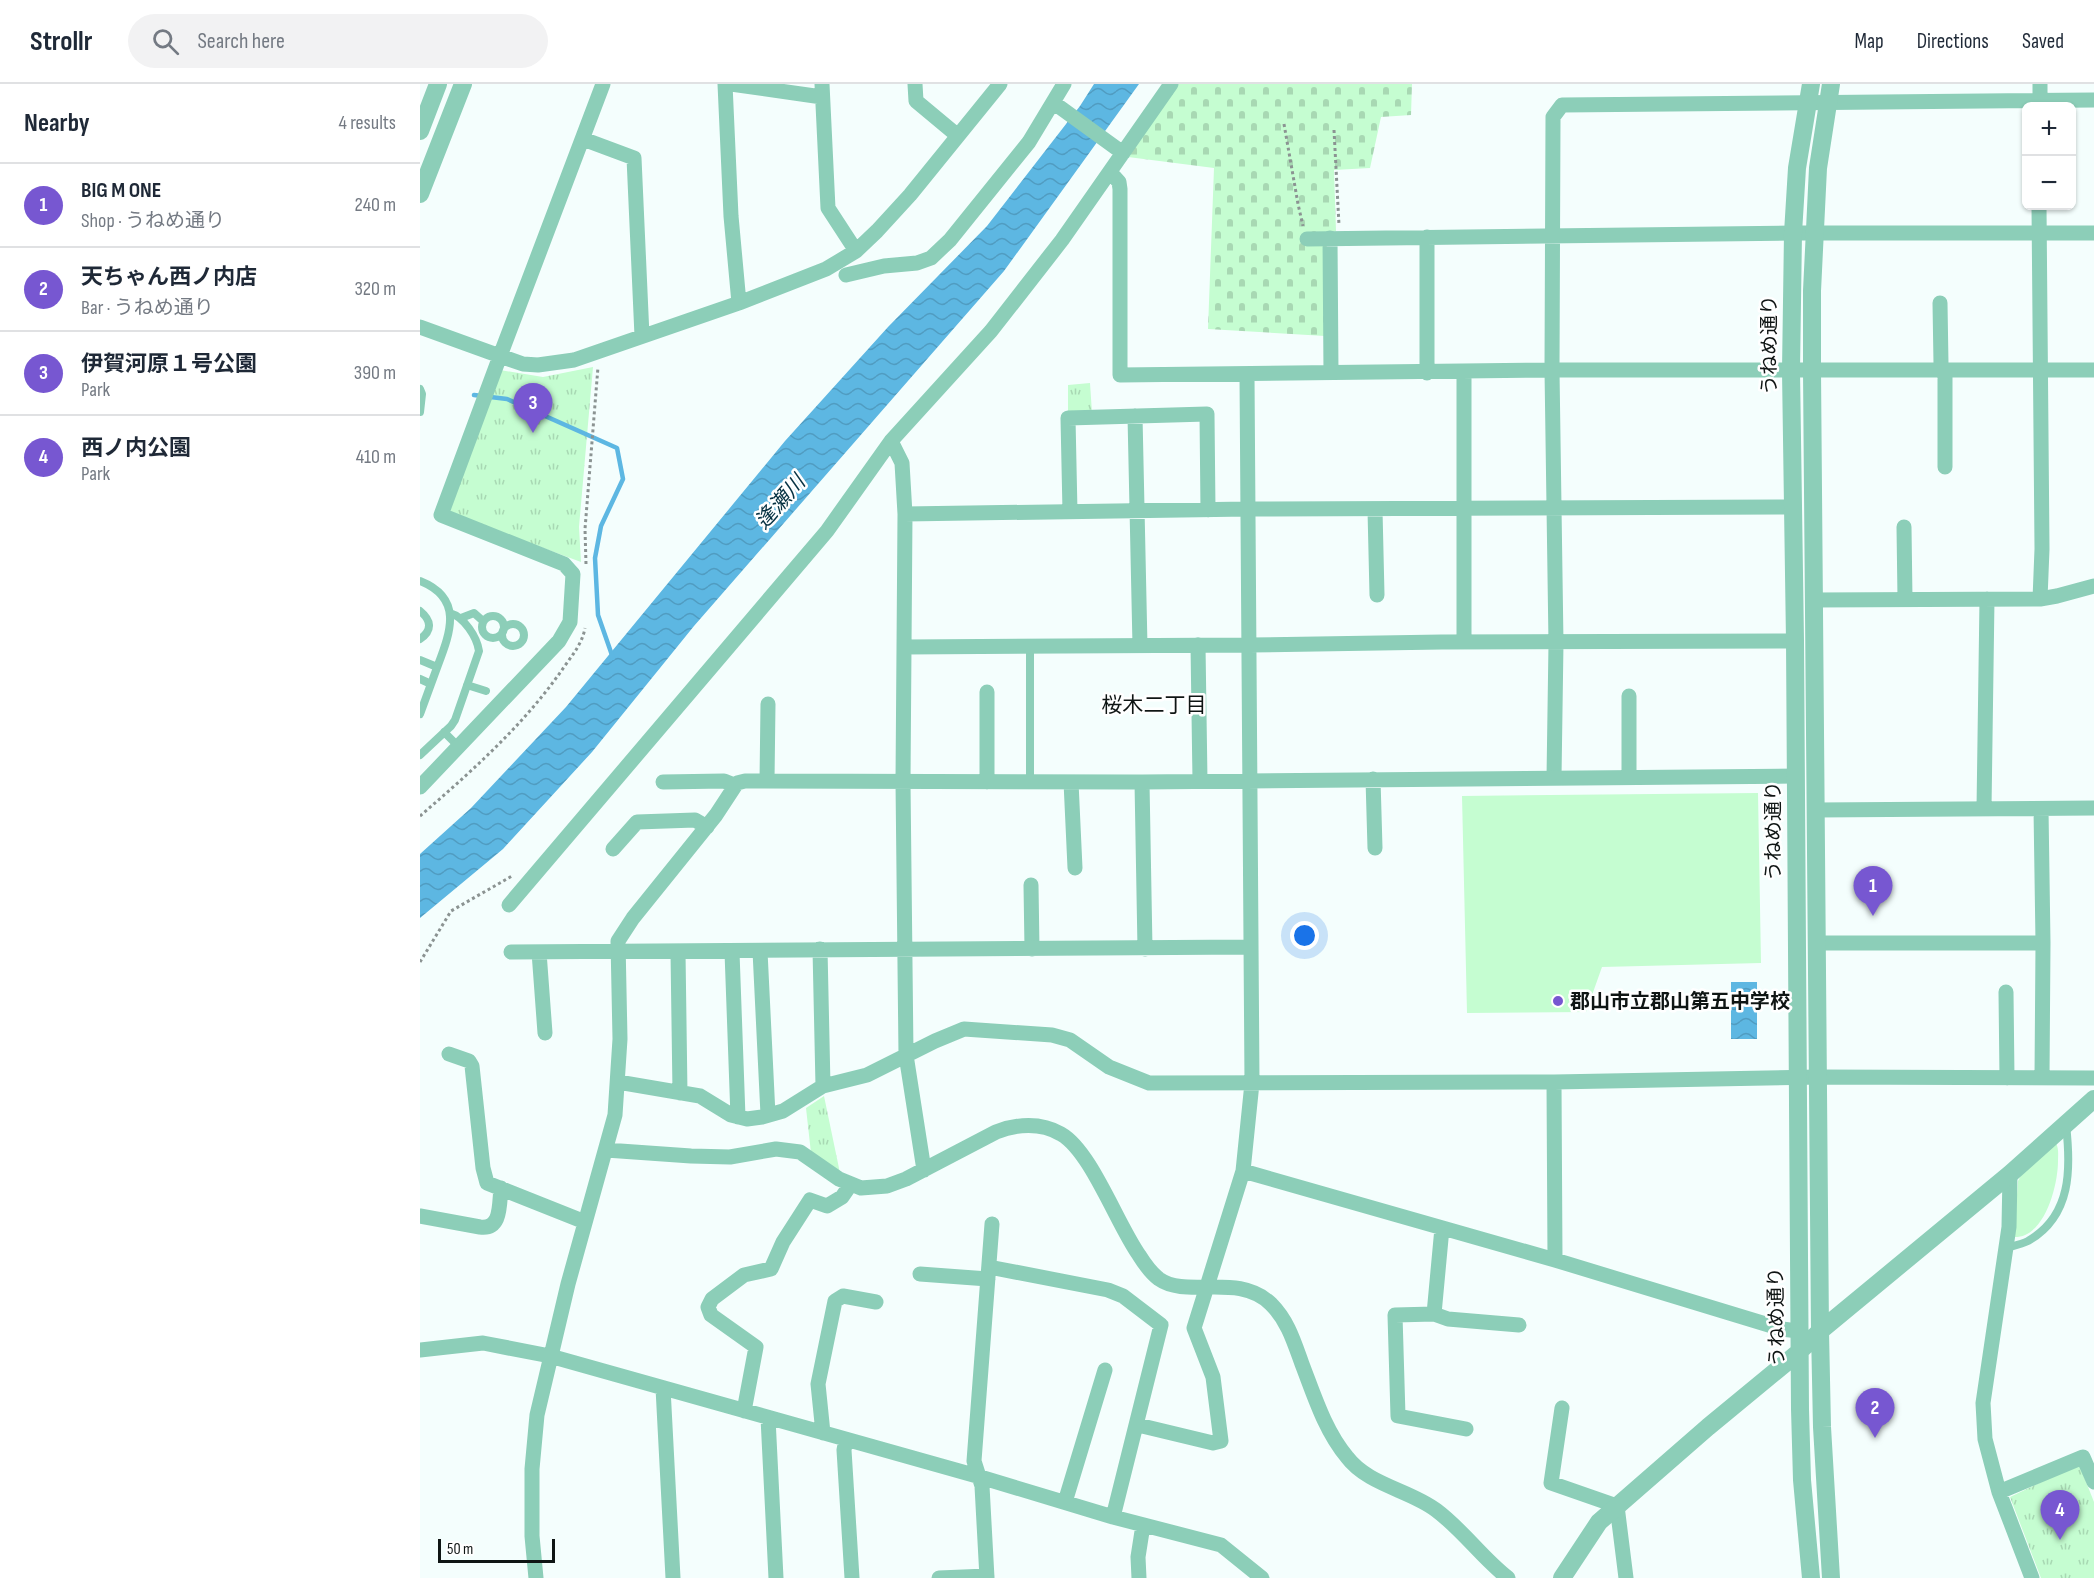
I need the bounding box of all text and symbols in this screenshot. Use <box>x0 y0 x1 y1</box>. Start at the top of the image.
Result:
search box <box>128 14 548 68</box>
text: Strollr <box>30 25 92 58</box>
icon: search <box>149 25 182 58</box>
text: Search here <box>197 28 285 55</box>
text: Map <box>1854 29 1884 54</box>
text: Directions <box>1917 29 1989 54</box>
text: Saved <box>2022 29 2064 54</box>
map controls <box>2022 102 2076 210</box>
button: + <box>2022 102 2076 156</box>
text: Nearby <box>24 108 90 139</box>
text: 4 results <box>339 111 396 135</box>
button: − <box>2022 156 2076 210</box>
text: BIG M ONE <box>81 177 161 204</box>
text: 1 <box>40 193 47 217</box>
text: 240 m <box>355 193 396 217</box>
text: Shop · うねめ通り <box>81 209 225 233</box>
text: 天ちゃん西ノ内店 <box>81 264 257 291</box>
text: 2 <box>39 277 48 301</box>
text: 320 m <box>354 277 396 301</box>
street label: うねめ通り <box>1758 295 1782 395</box>
text: Bar · うねめ通り <box>81 296 214 320</box>
text: 伊賀河原１号公園 <box>81 351 257 378</box>
text: 3 <box>39 361 48 385</box>
text: 390 m <box>354 361 396 385</box>
text: Park <box>81 378 110 402</box>
pin: 3 <box>514 384 552 433</box>
text: 西ノ内公園 <box>81 435 191 462</box>
text: 4 <box>39 445 48 469</box>
text: 410 m <box>356 445 396 469</box>
text: Park <box>81 462 110 486</box>
water label: 逢瀬川 <box>750 469 812 534</box>
district label: 桜木二丁目 <box>1102 693 1207 718</box>
street label: うねめ通り <box>1762 781 1786 881</box>
pin: 1 <box>1854 866 1892 916</box>
your location <box>1290 921 1319 950</box>
place label: 郡山市立郡山第五中学校 <box>1570 990 1790 1014</box>
marker: 郡山市立郡山第五中学校 <box>1551 994 1565 1008</box>
street label: うねめ通り <box>1764 1267 1790 1367</box>
pin: 2 <box>1856 1388 1894 1438</box>
pin: 4 <box>2040 1490 2080 1540</box>
scale bar <box>438 1536 555 1564</box>
text: 50 m <box>447 1540 473 1559</box>

